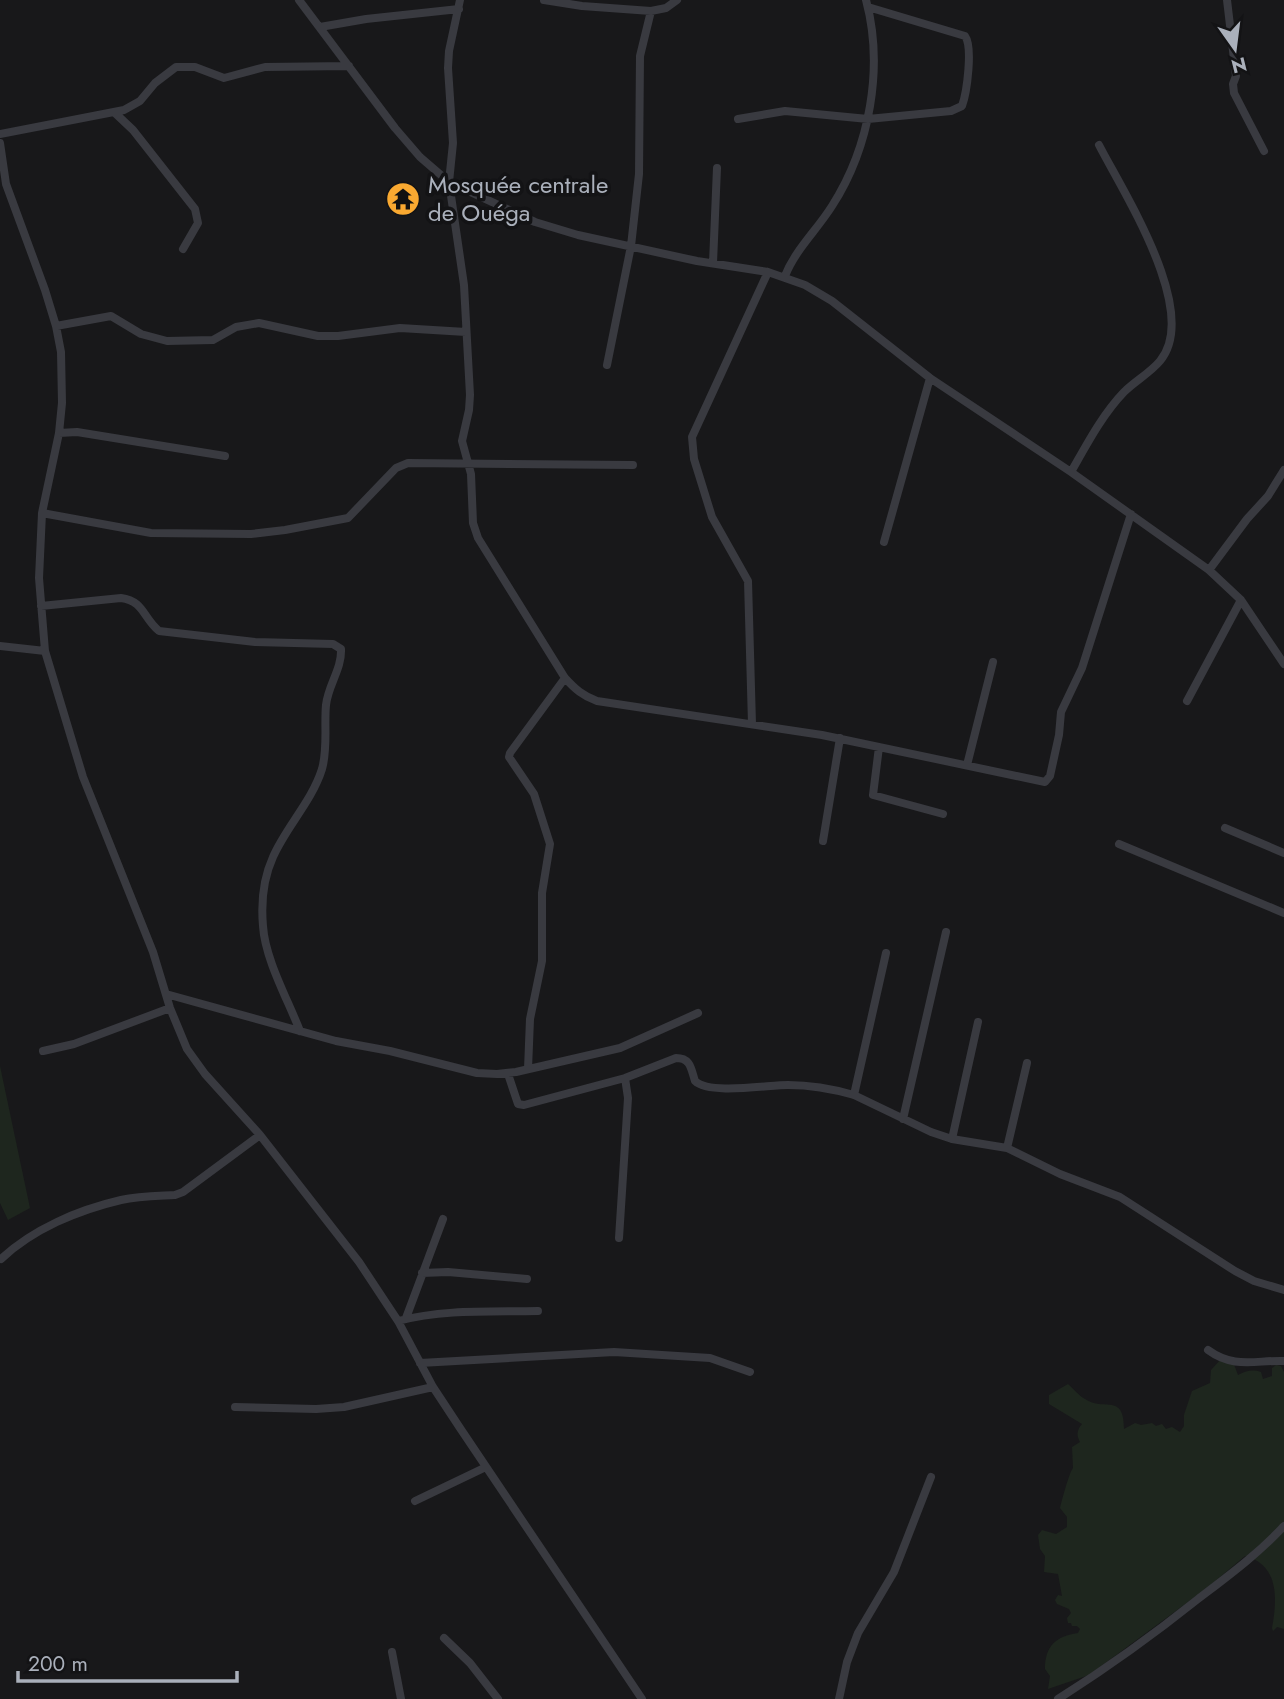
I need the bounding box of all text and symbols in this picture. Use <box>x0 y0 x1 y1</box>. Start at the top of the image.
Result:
north arrow <box>1200 14 1270 84</box>
text: N <box>1228 50 1250 80</box>
place label: Mosquée centrale de Ouéga <box>428 167 608 230</box>
temple icon: Mosquée centrale de Ouéga <box>384 180 422 218</box>
scale bar <box>18 1640 236 1684</box>
text: 200 m <box>28 1649 88 1679</box>

